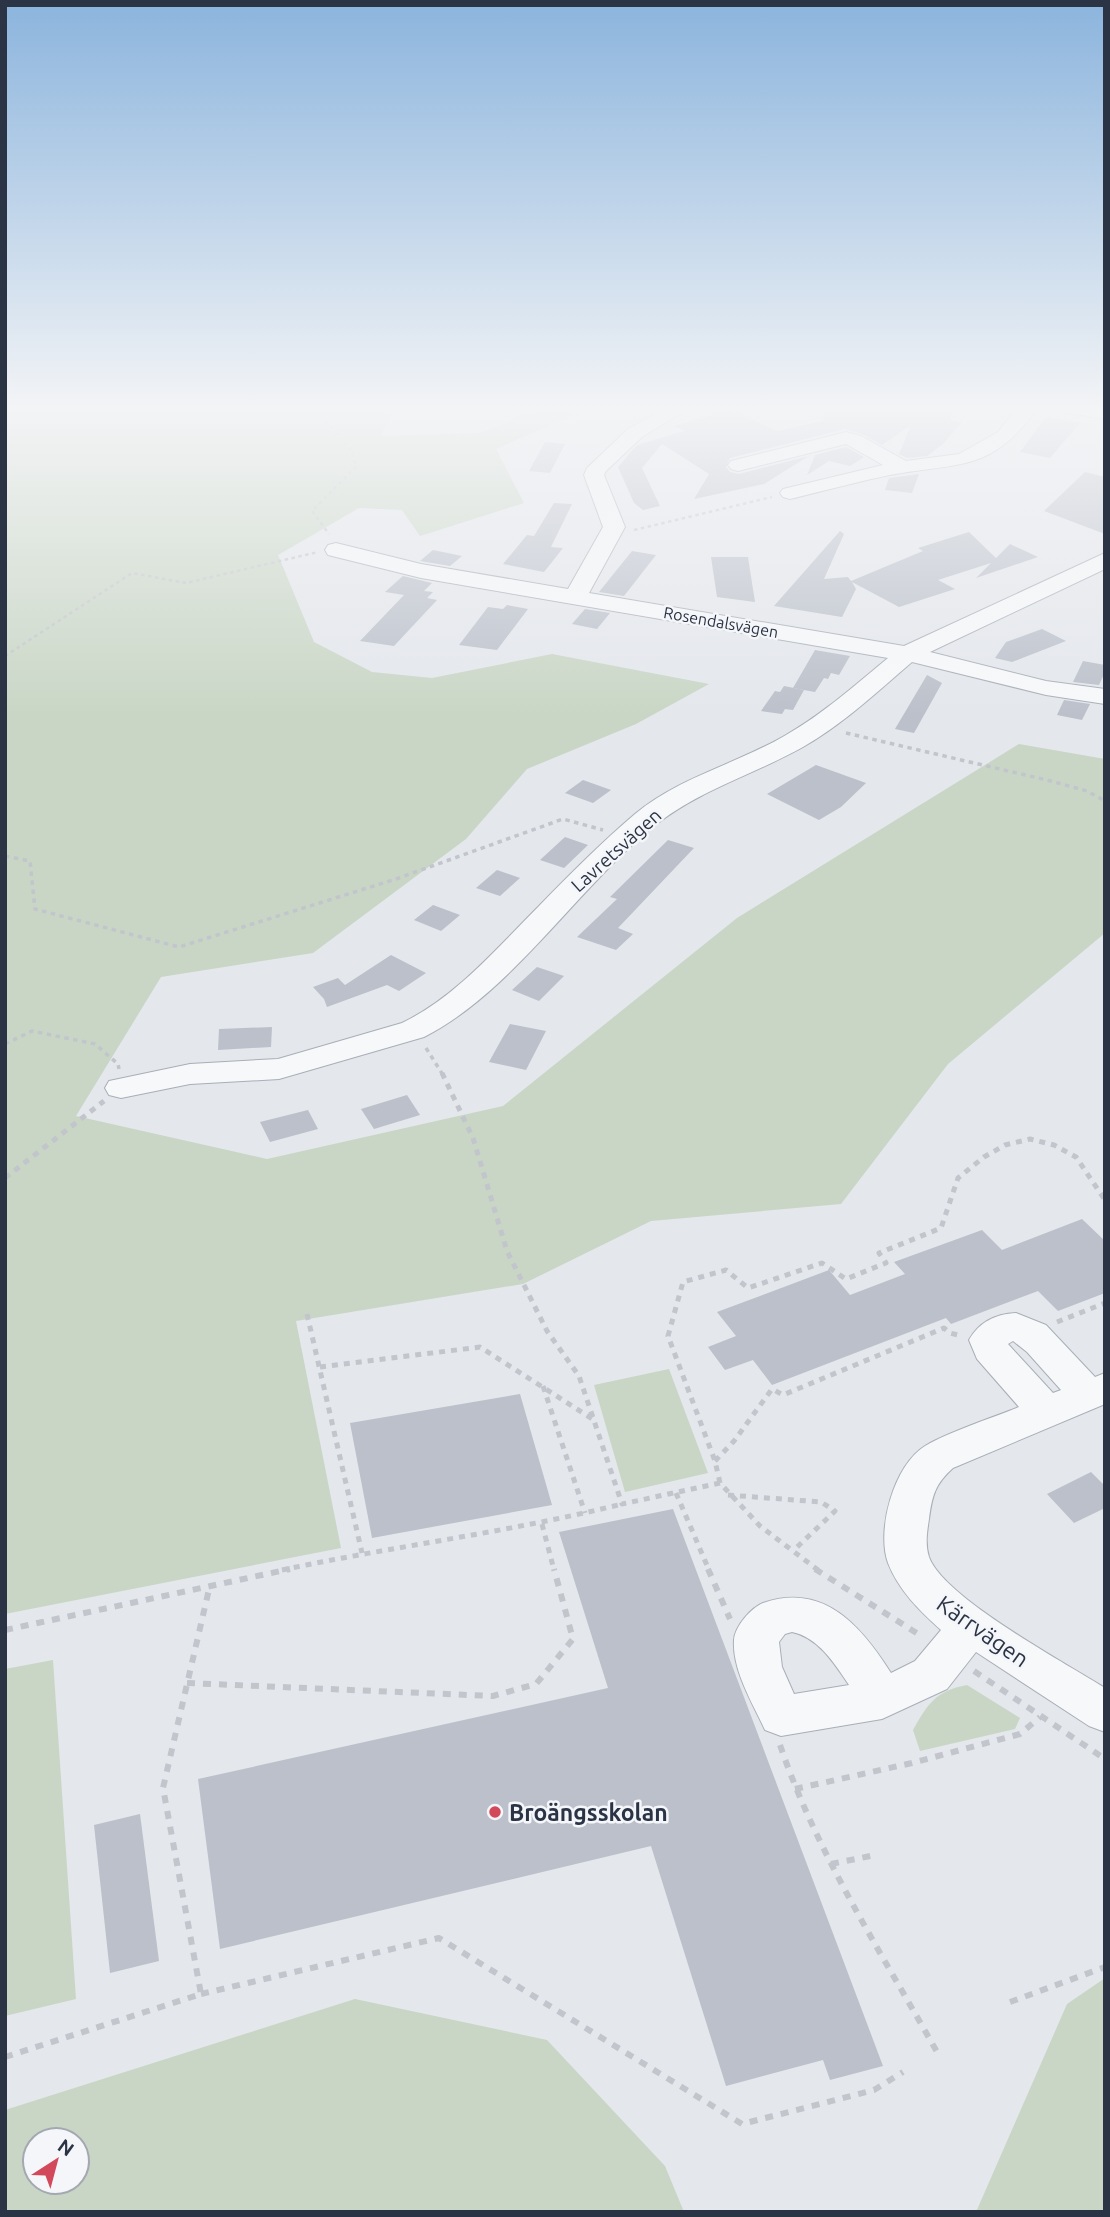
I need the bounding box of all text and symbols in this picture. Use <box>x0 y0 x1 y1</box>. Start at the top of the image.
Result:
street label: Rosendalsvägen <box>662 603 780 641</box>
street label: Lavretsvägen <box>567 804 665 896</box>
street label: Kärrvägen <box>932 1590 1034 1672</box>
place label: Broängsskolan <box>509 1800 668 1825</box>
marker: Broängsskolan <box>487 1804 503 1820</box>
north arrow <box>21 2126 91 2196</box>
text: N <box>54 2134 78 2160</box>

